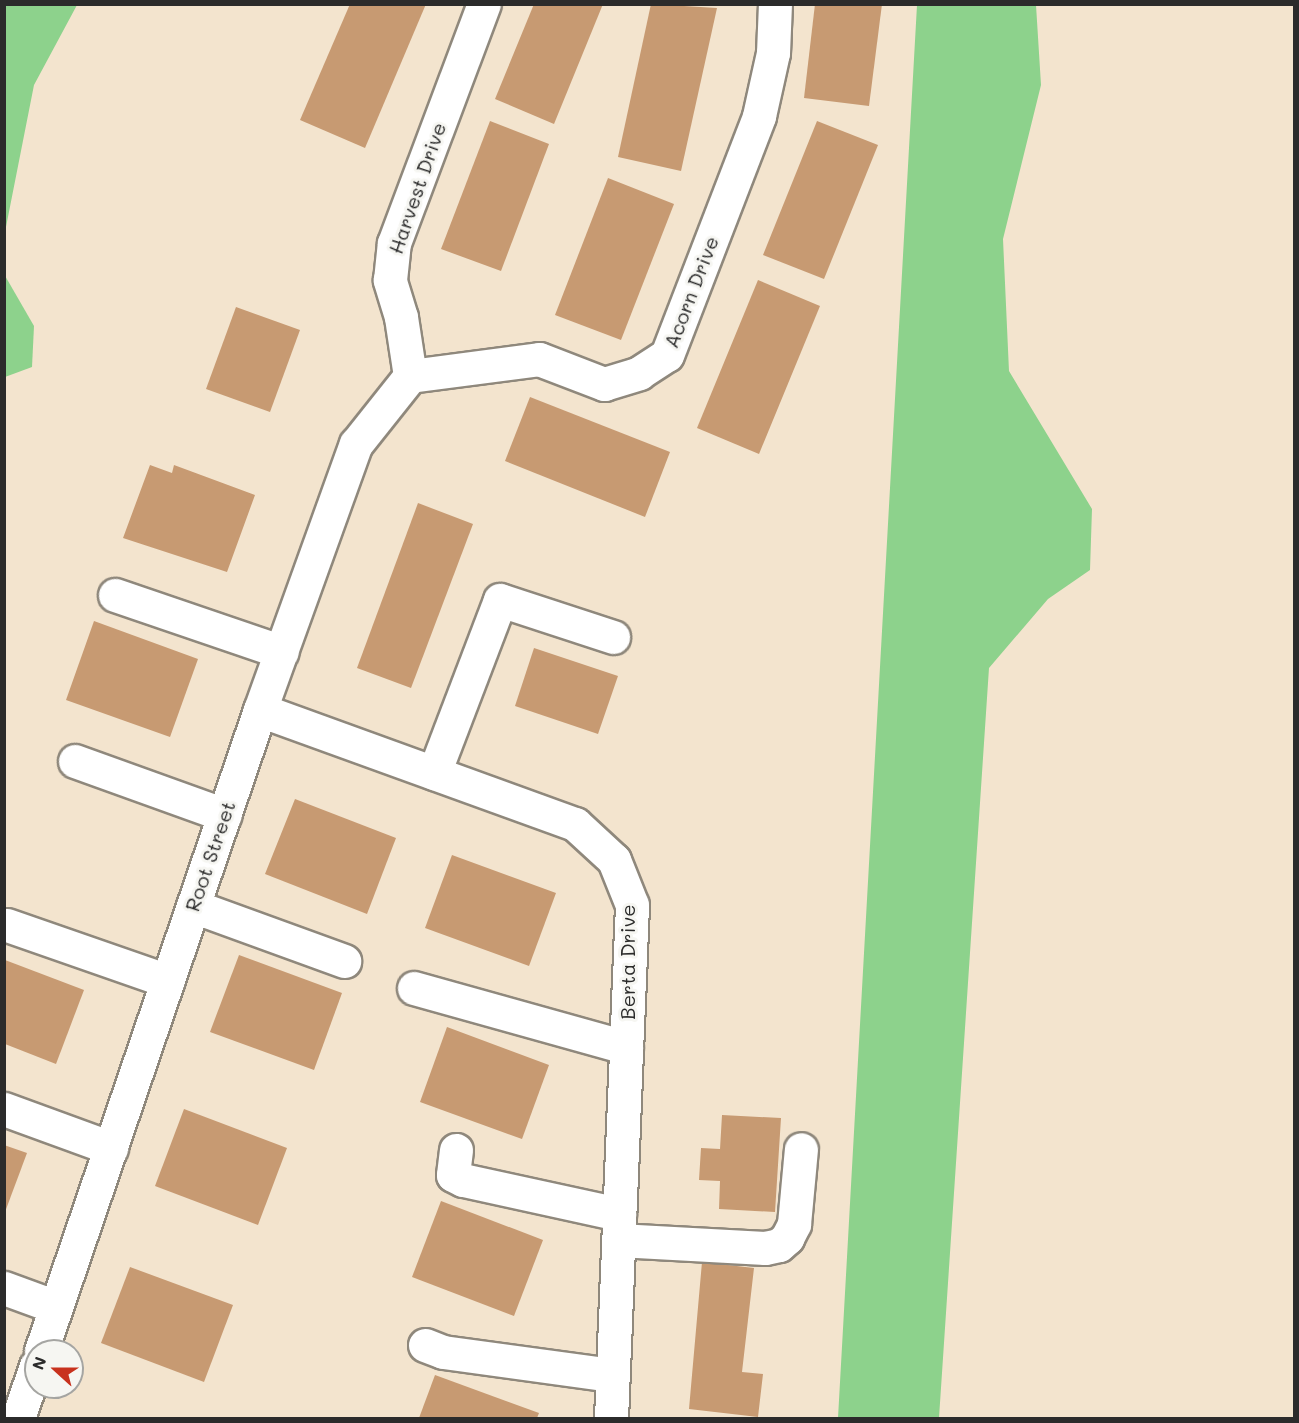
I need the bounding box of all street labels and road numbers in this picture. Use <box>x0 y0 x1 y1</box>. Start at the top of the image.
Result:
street label: Harvest Drive <box>383 119 451 257</box>
street label: Acorn Drive <box>659 233 723 351</box>
street label: Root Street <box>180 798 240 914</box>
street label: Berta Drive <box>615 904 639 1020</box>

